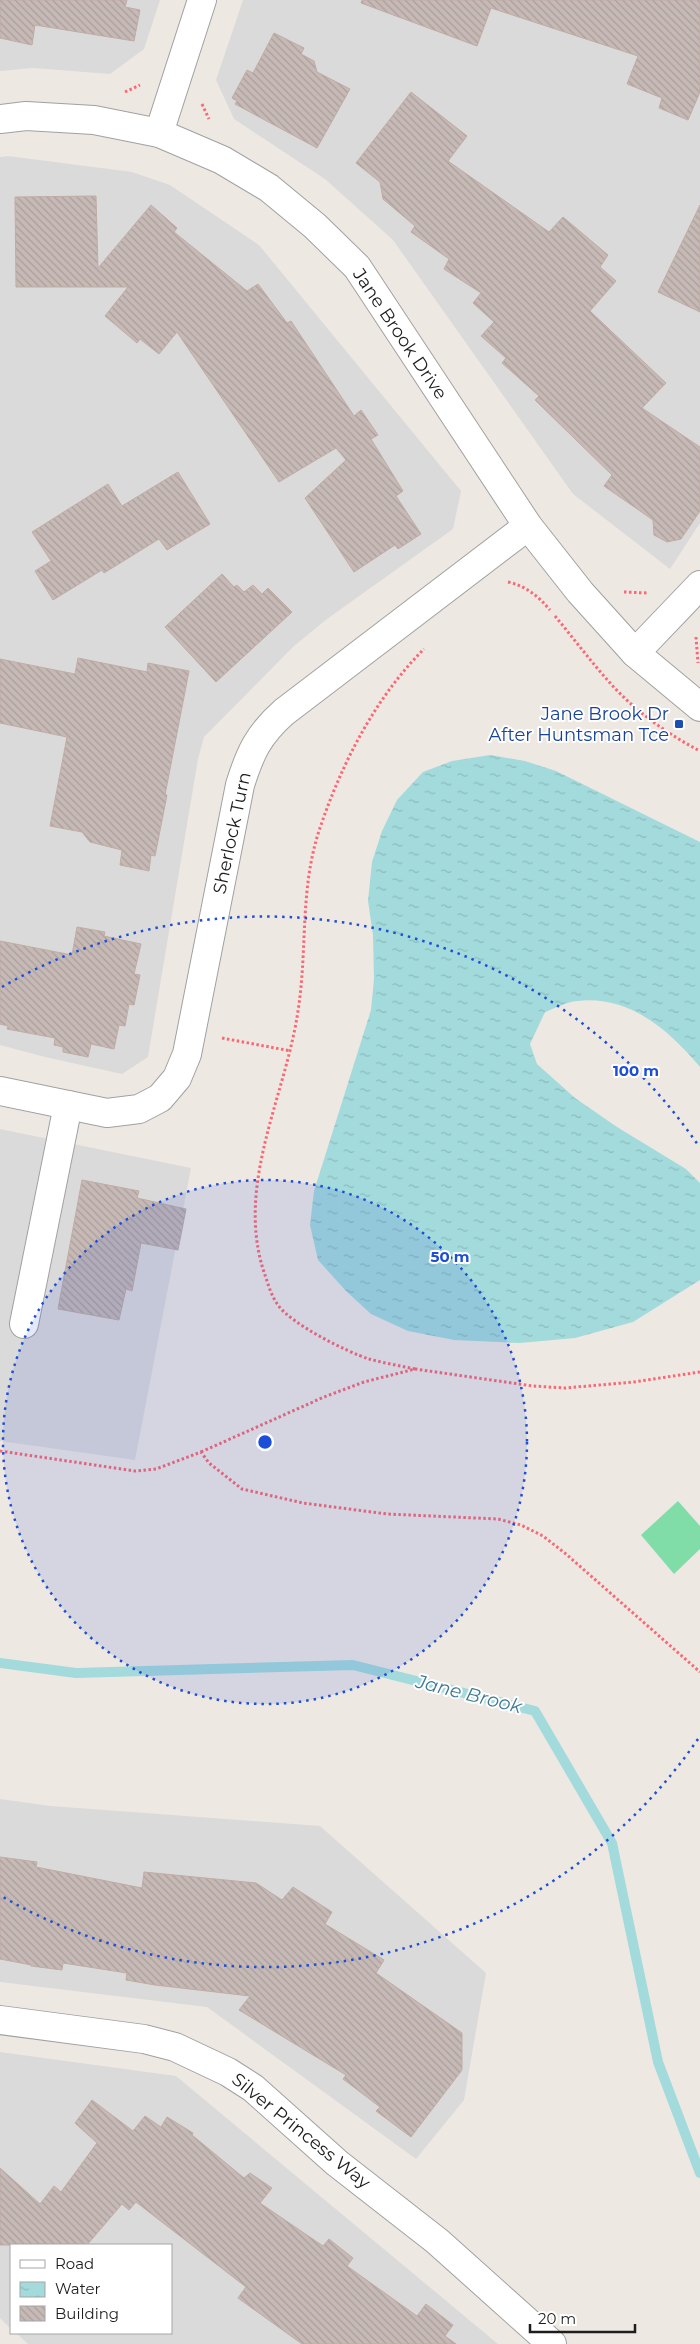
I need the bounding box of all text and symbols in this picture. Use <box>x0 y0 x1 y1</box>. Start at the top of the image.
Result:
street label: Jane Brook Drive <box>347 264 452 404</box>
place label: Jane Brook Dr After Huntsman Tce <box>488 703 669 746</box>
marker: Jane Brook Dr After Huntsman Tce <box>673 718 685 730</box>
street label: Sherlock Turn <box>208 770 256 896</box>
text: 100 m <box>613 1061 659 1080</box>
text: 50 m <box>430 1247 470 1266</box>
centre of rings <box>256 1433 274 1451</box>
water label: Jane Brook <box>413 1669 525 1718</box>
street label: Silver Princess Way <box>227 2068 375 2194</box>
legend <box>10 2244 172 2334</box>
text: Road <box>55 2254 94 2273</box>
text: Water <box>55 2279 101 2298</box>
scale bar <box>530 2302 635 2334</box>
text: Building <box>55 2304 119 2323</box>
text: 20 m <box>538 2309 576 2328</box>

